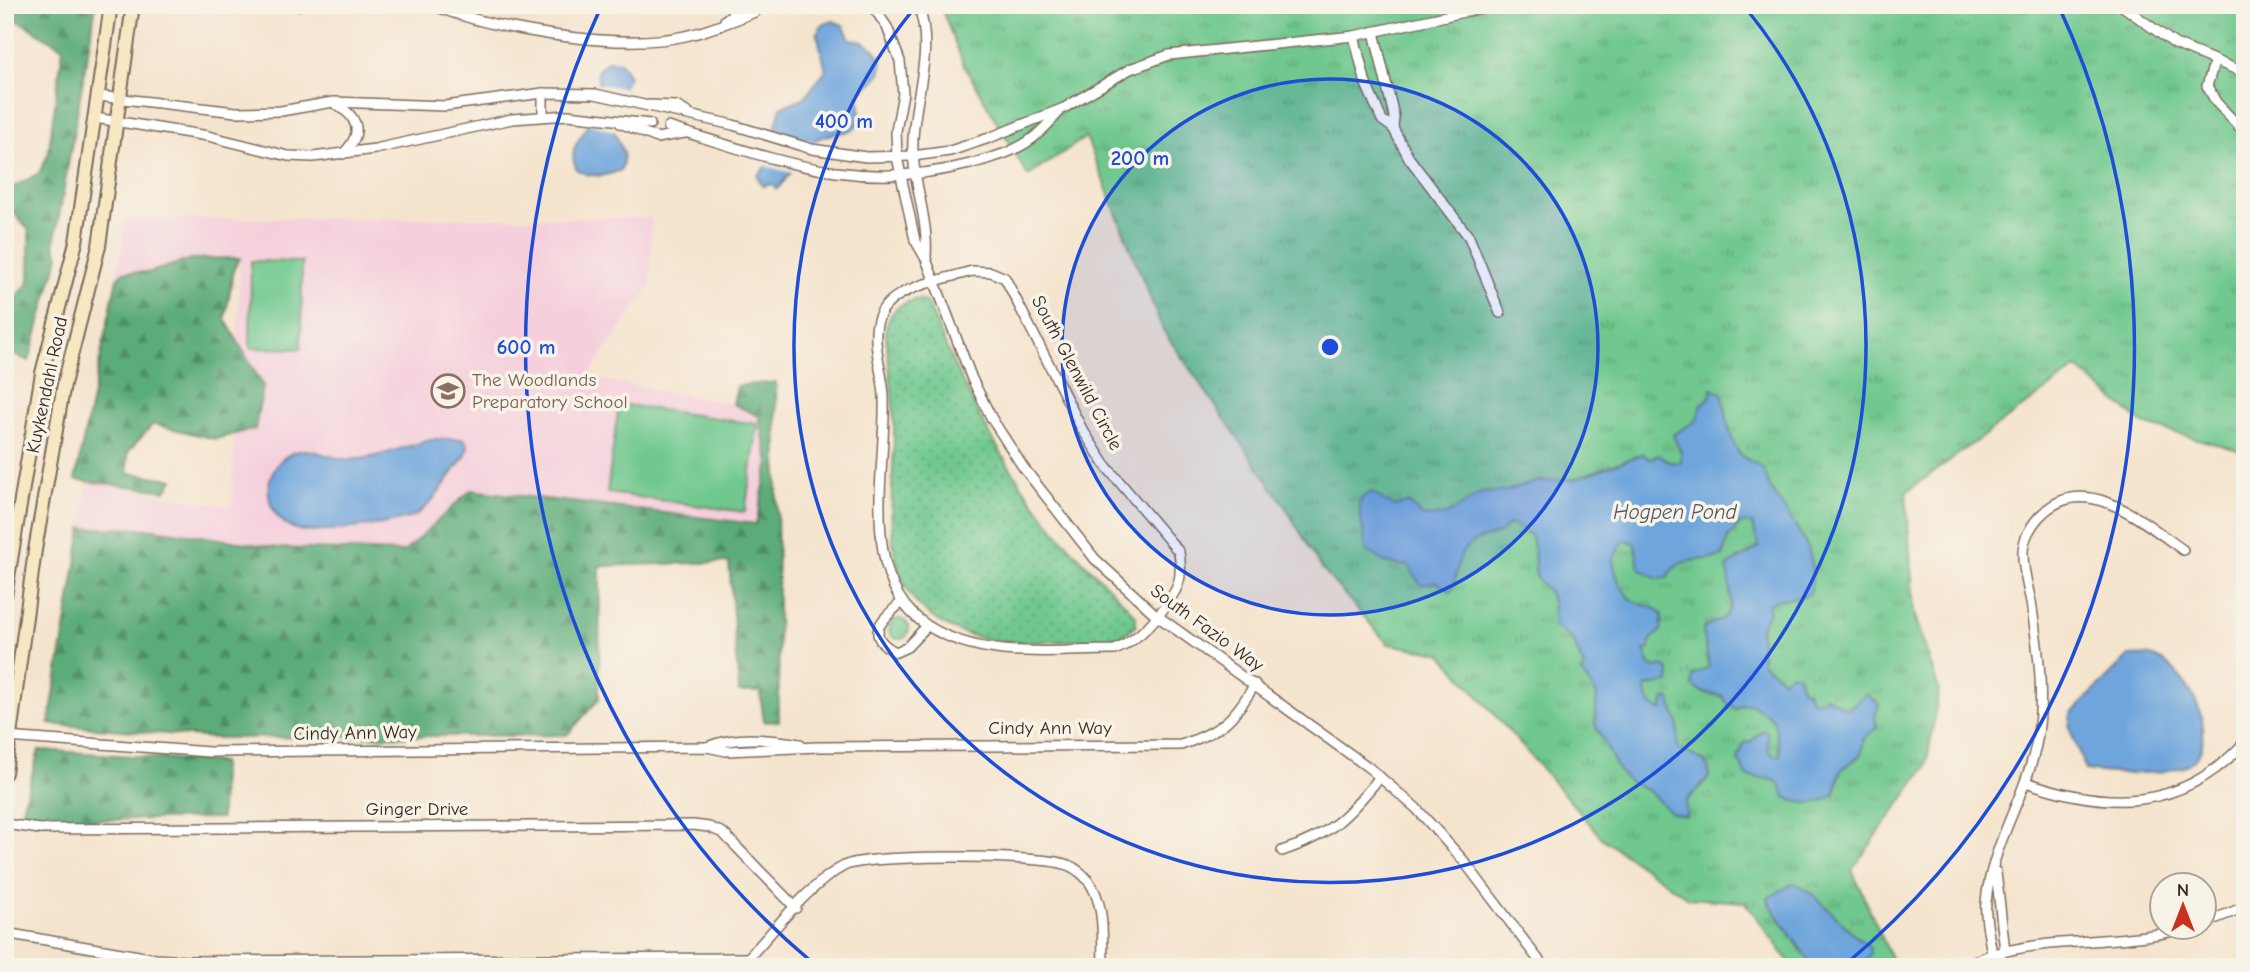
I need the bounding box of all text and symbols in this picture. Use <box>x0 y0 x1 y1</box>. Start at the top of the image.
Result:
text: 400 m <box>815 109 873 133</box>
text: 200 m <box>1111 146 1169 170</box>
street label: South Glenwild Circle <box>1027 292 1127 454</box>
street label: Kuykendahl Road <box>22 315 72 455</box>
text: 600 m <box>496 335 556 359</box>
centre of rings <box>1318 335 1342 359</box>
place label: The Woodlands Preparatory School <box>472 369 628 413</box>
school or university icon: The Woodlands Preparatory School <box>429 372 467 410</box>
water label: Hogpen Pond <box>1613 500 1738 524</box>
street label: South Fazio Way <box>1146 580 1268 677</box>
street label: Cindy Ann Way <box>988 717 1112 739</box>
street label: Cindy Ann Way <box>293 721 417 745</box>
street label: Ginger Drive <box>366 798 468 820</box>
north arrow <box>2148 870 2218 940</box>
text: N <box>2177 879 2189 901</box>

